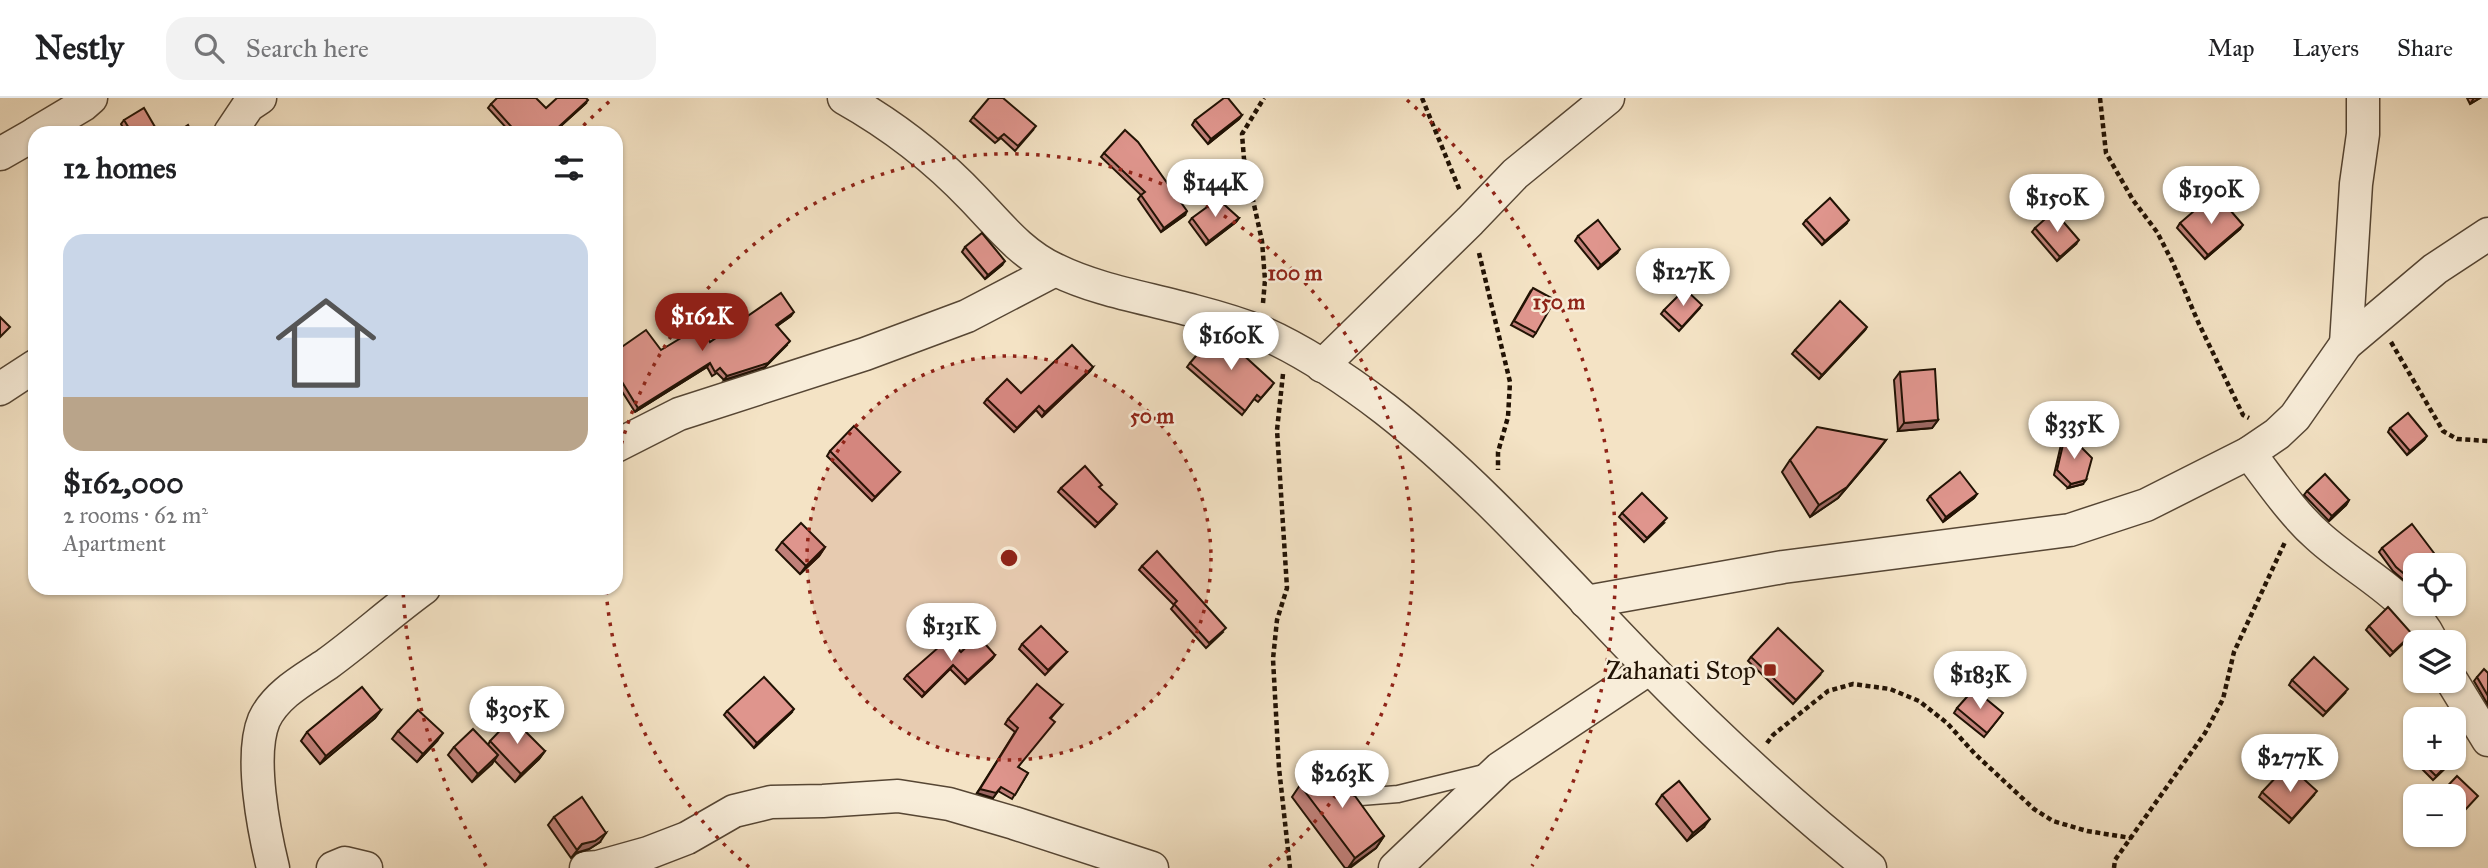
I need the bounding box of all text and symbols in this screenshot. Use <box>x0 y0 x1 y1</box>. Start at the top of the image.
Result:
search box <box>166 17 656 80</box>
text: Nestly <box>35 28 124 68</box>
icon: search <box>190 29 228 67</box>
text: Search here <box>246 32 369 64</box>
text: Map <box>2208 33 2255 63</box>
text: Layers <box>2293 33 2359 63</box>
text: Share <box>2397 33 2453 63</box>
icon: filters <box>550 149 588 187</box>
text: 12 homes <box>63 150 176 186</box>
pin: $144K <box>1166 159 1264 219</box>
pin: $190K <box>2162 166 2260 226</box>
text: $144K <box>1183 168 1247 196</box>
pin: $150K <box>2008 174 2106 234</box>
text: $190K <box>2179 175 2243 203</box>
text: $150K <box>2025 183 2089 211</box>
pin: $127K <box>1634 248 1732 308</box>
text: $127K <box>1652 257 1714 285</box>
text: 100 m <box>1268 260 1323 286</box>
icon: home <box>263 280 389 406</box>
text: 150 m <box>1533 289 1585 315</box>
pin: $162K <box>653 294 751 353</box>
text: $162K <box>671 302 733 330</box>
pin: $160K <box>1182 313 1280 372</box>
text: $160K <box>1199 321 1263 349</box>
pin: $335K <box>2025 402 2123 461</box>
text: 50 m <box>1130 403 1174 429</box>
text: $335K <box>2044 410 2104 438</box>
text: $162,000 <box>63 465 184 501</box>
text: 2 rooms · 62 m² <box>63 501 208 529</box>
text: Apartment <box>63 529 166 557</box>
centre of rings <box>997 546 1021 570</box>
map controls <box>2403 553 2466 847</box>
button: locate <box>2403 553 2466 616</box>
pin: $131K <box>902 603 1000 663</box>
text: $131K <box>922 612 980 640</box>
button: layers <box>2403 630 2466 693</box>
pin: $183K <box>1931 652 2029 711</box>
place label: Zahanati Stop <box>1606 654 1756 686</box>
text: $183K <box>1950 660 2010 688</box>
marker: Zahanati Stop <box>1762 662 1778 678</box>
pin: $305K <box>468 686 566 746</box>
text: $305K <box>485 695 549 723</box>
button: + <box>2403 707 2466 770</box>
pin: $277K <box>2241 734 2339 794</box>
text: $277K <box>2257 743 2323 771</box>
pin: $263K <box>1293 750 1391 810</box>
text: $263K <box>1311 759 1373 787</box>
button: − <box>2403 784 2466 847</box>

